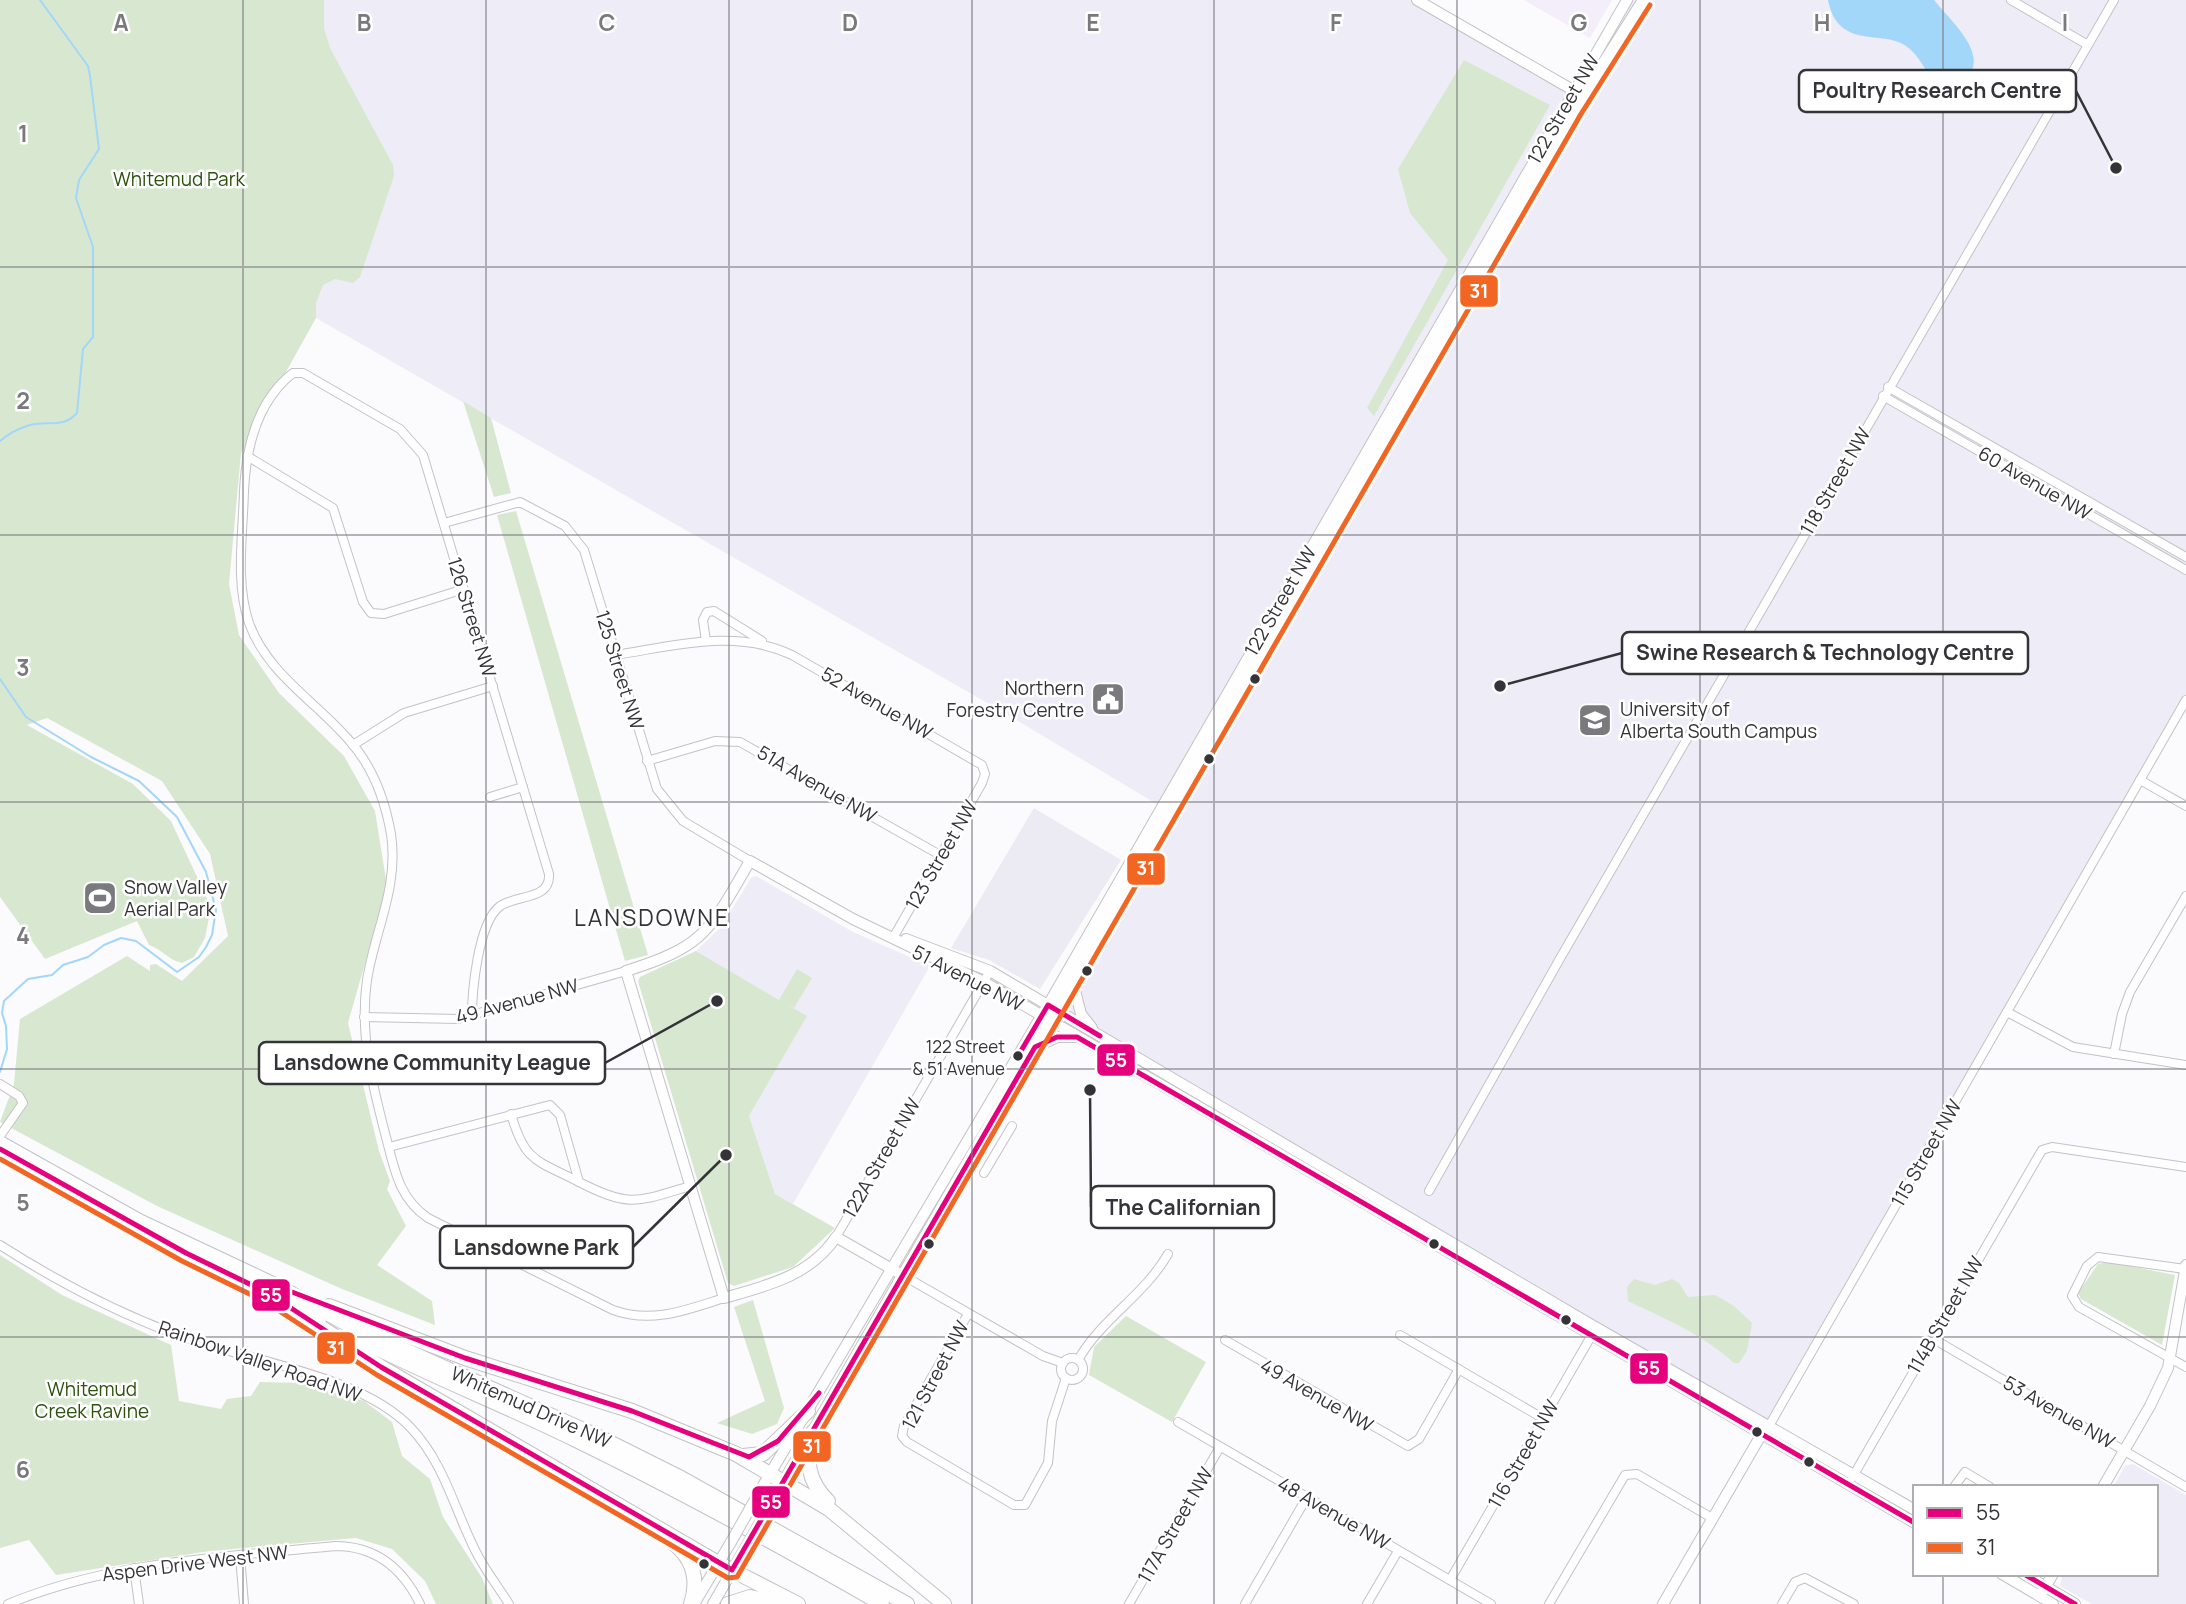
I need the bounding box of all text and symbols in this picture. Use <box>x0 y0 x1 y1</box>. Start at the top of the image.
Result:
text: A <box>113 6 129 38</box>
text: B <box>357 6 371 38</box>
text: C <box>599 6 616 38</box>
text: D <box>842 6 858 38</box>
text: E <box>1086 6 1100 38</box>
text: F <box>1330 6 1342 38</box>
text: G <box>1571 6 1588 38</box>
text: H <box>1814 6 1830 38</box>
text: I <box>2062 6 2068 38</box>
street label: 122 Street NW <box>1521 49 1605 169</box>
callout: Poultry Research Centre <box>1799 70 2076 112</box>
text: Poultry Research Centre <box>1812 76 2062 104</box>
text: 1 <box>18 117 28 149</box>
park label: Whitemud Park <box>113 166 246 192</box>
line badge: 31 <box>1459 274 1499 308</box>
text: 31 <box>1469 278 1489 304</box>
text: 2 <box>16 384 30 416</box>
street label: 118 Street NW <box>1794 422 1876 539</box>
street label: 60 Avenue NW <box>1974 440 2097 526</box>
street label: 122 Street NW <box>1238 541 1322 661</box>
street label: 126 Street NW <box>441 554 503 680</box>
street label: 125 Street NW <box>590 607 651 733</box>
callout: Swine Research & Technology Centre <box>1622 632 2028 674</box>
text: Swine Research & Technology Centre <box>1636 638 2014 666</box>
text: 3 <box>16 651 30 683</box>
street label: 52 Avenue NW <box>817 661 938 746</box>
unlabelled marker <box>1248 672 1262 686</box>
place label: Northern Forestry Centre <box>947 675 1084 723</box>
public building icon: Northern Forestry Centre <box>1089 680 1127 718</box>
place label: University of Alberta South Campus <box>1620 696 1817 744</box>
school or university icon: University of Alberta South Campus <box>1576 701 1614 739</box>
street label: 51A Avenue NW <box>753 739 882 829</box>
unlabelled marker <box>1202 752 1216 766</box>
street label: 123 Street NW <box>899 795 983 915</box>
line badge: 31 <box>1126 852 1166 886</box>
text: 31 <box>1136 855 1156 881</box>
place label: Snow Valley Aerial Park <box>124 874 227 922</box>
sports icon: Snow Valley Aerial Park <box>81 879 119 917</box>
district label: LANSDOWNE <box>574 901 730 933</box>
text: 4 <box>16 919 30 951</box>
street label: 51 Avenue NW <box>908 939 1028 1017</box>
unlabelled marker <box>1080 964 1094 978</box>
street label: 49 Avenue NW <box>453 972 582 1030</box>
place label: 122 Street & 51 Avenue <box>912 1035 1005 1080</box>
callout: Lansdowne Community League <box>259 1042 605 1084</box>
line badge: 55 <box>1096 1043 1136 1077</box>
text: 55 <box>1105 1047 1127 1073</box>
text: Lansdowne Community League <box>273 1048 591 1076</box>
marker: 122 Street & 51 Avenue <box>1011 1049 1025 1063</box>
street label: 122A Street NW <box>836 1093 926 1223</box>
street label: 115 Street NW <box>1885 1094 1967 1211</box>
text: 5 <box>16 1186 30 1218</box>
callout: The Californian <box>1091 1186 1274 1228</box>
text: The Californian <box>1105 1193 1261 1221</box>
callout: Lansdowne Park <box>440 1226 633 1268</box>
text: Lansdowne Park <box>454 1233 619 1261</box>
unlabelled marker <box>922 1237 936 1251</box>
unlabelled marker <box>1427 1237 1441 1251</box>
street label: 114B Street NW <box>1901 1251 1989 1379</box>
line badge: 55 <box>251 1278 291 1312</box>
text: 55 <box>260 1282 282 1308</box>
unlabelled marker <box>1559 1313 1573 1327</box>
street label: Rainbow Valley Road NW <box>155 1314 365 1408</box>
street label: 121 Street NW <box>895 1316 975 1434</box>
line badge: 31 <box>316 1331 356 1365</box>
text: 31 <box>326 1335 346 1361</box>
street label: 49 Avenue NW <box>1256 1352 1378 1438</box>
line badge: 55 <box>1629 1352 1669 1385</box>
text: 55 <box>1638 1355 1660 1381</box>
street label: Whitemud Drive NW <box>447 1360 616 1454</box>
street label: 53 Avenue NW <box>1998 1370 2120 1455</box>
park label: Whitemud Creek Ravine <box>35 1376 149 1424</box>
street label: 116 Street NW <box>1482 1395 1565 1513</box>
unlabelled marker <box>1750 1425 1764 1439</box>
line badge: 31 <box>792 1430 832 1463</box>
text: 31 <box>802 1433 822 1459</box>
text: 6 <box>16 1453 30 1485</box>
unlabelled marker <box>1802 1455 1816 1469</box>
street label: 117A Street NW <box>1131 1462 1219 1588</box>
street label: 48 Avenue NW <box>1273 1470 1395 1556</box>
line badge: 55 <box>751 1485 791 1519</box>
legend <box>1913 1485 2158 1576</box>
text: 55 <box>760 1489 782 1515</box>
text: 55 <box>1976 1498 2000 1526</box>
text: 31 <box>1976 1533 1996 1561</box>
street label: Aspen Drive West NW <box>100 1539 290 1587</box>
unlabelled marker <box>697 1557 711 1571</box>

